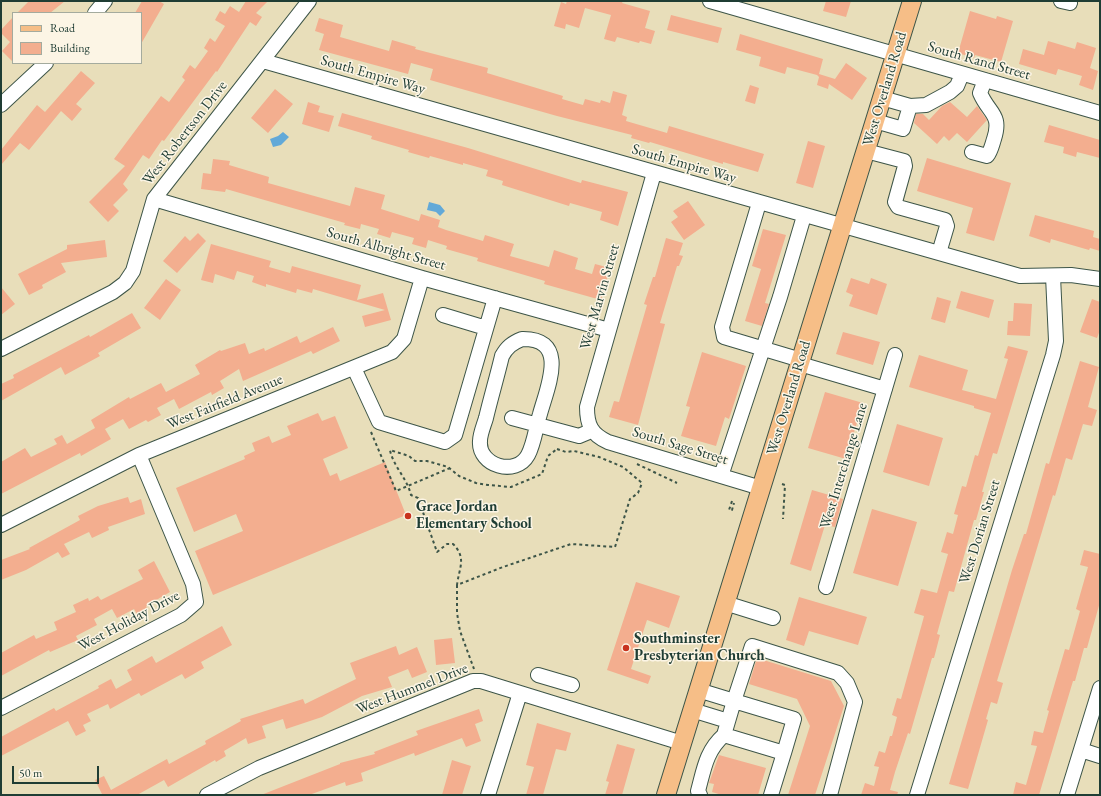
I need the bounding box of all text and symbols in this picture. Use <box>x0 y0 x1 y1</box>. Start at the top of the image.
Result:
legend <box>12 12 142 64</box>
text: Road <box>50 20 75 36</box>
street label: West Overland Road <box>859 30 911 148</box>
street label: South Rand Street <box>926 38 1032 84</box>
text: Building <box>50 40 90 56</box>
street label: South Empire Way <box>319 51 427 99</box>
street label: West Robertson Drive <box>139 77 231 189</box>
street label: South Empire Way <box>630 140 738 188</box>
street label: South Albright Street <box>324 223 448 275</box>
street label: West Marvin Street <box>576 242 624 352</box>
street label: West Overland Road <box>763 339 815 457</box>
street label: West Fairfield Avenue <box>164 371 286 433</box>
street label: West Interchange Lane <box>816 401 872 531</box>
street label: South Sage Street <box>630 423 730 469</box>
street label: West Dorian Street <box>956 478 1004 586</box>
place label: Grace Jordan Elementary School <box>416 498 532 533</box>
marker: Grace Jordan Elementary School <box>403 511 413 521</box>
street label: West Holiday Drive <box>75 587 183 655</box>
place label: Southminster Presbyterian Church <box>634 630 765 665</box>
marker: Southminster Presbyterian Church <box>621 643 631 653</box>
street label: West Hummel Drive <box>353 659 471 719</box>
scale bar <box>14 758 101 784</box>
text: 50 m <box>19 765 42 781</box>

